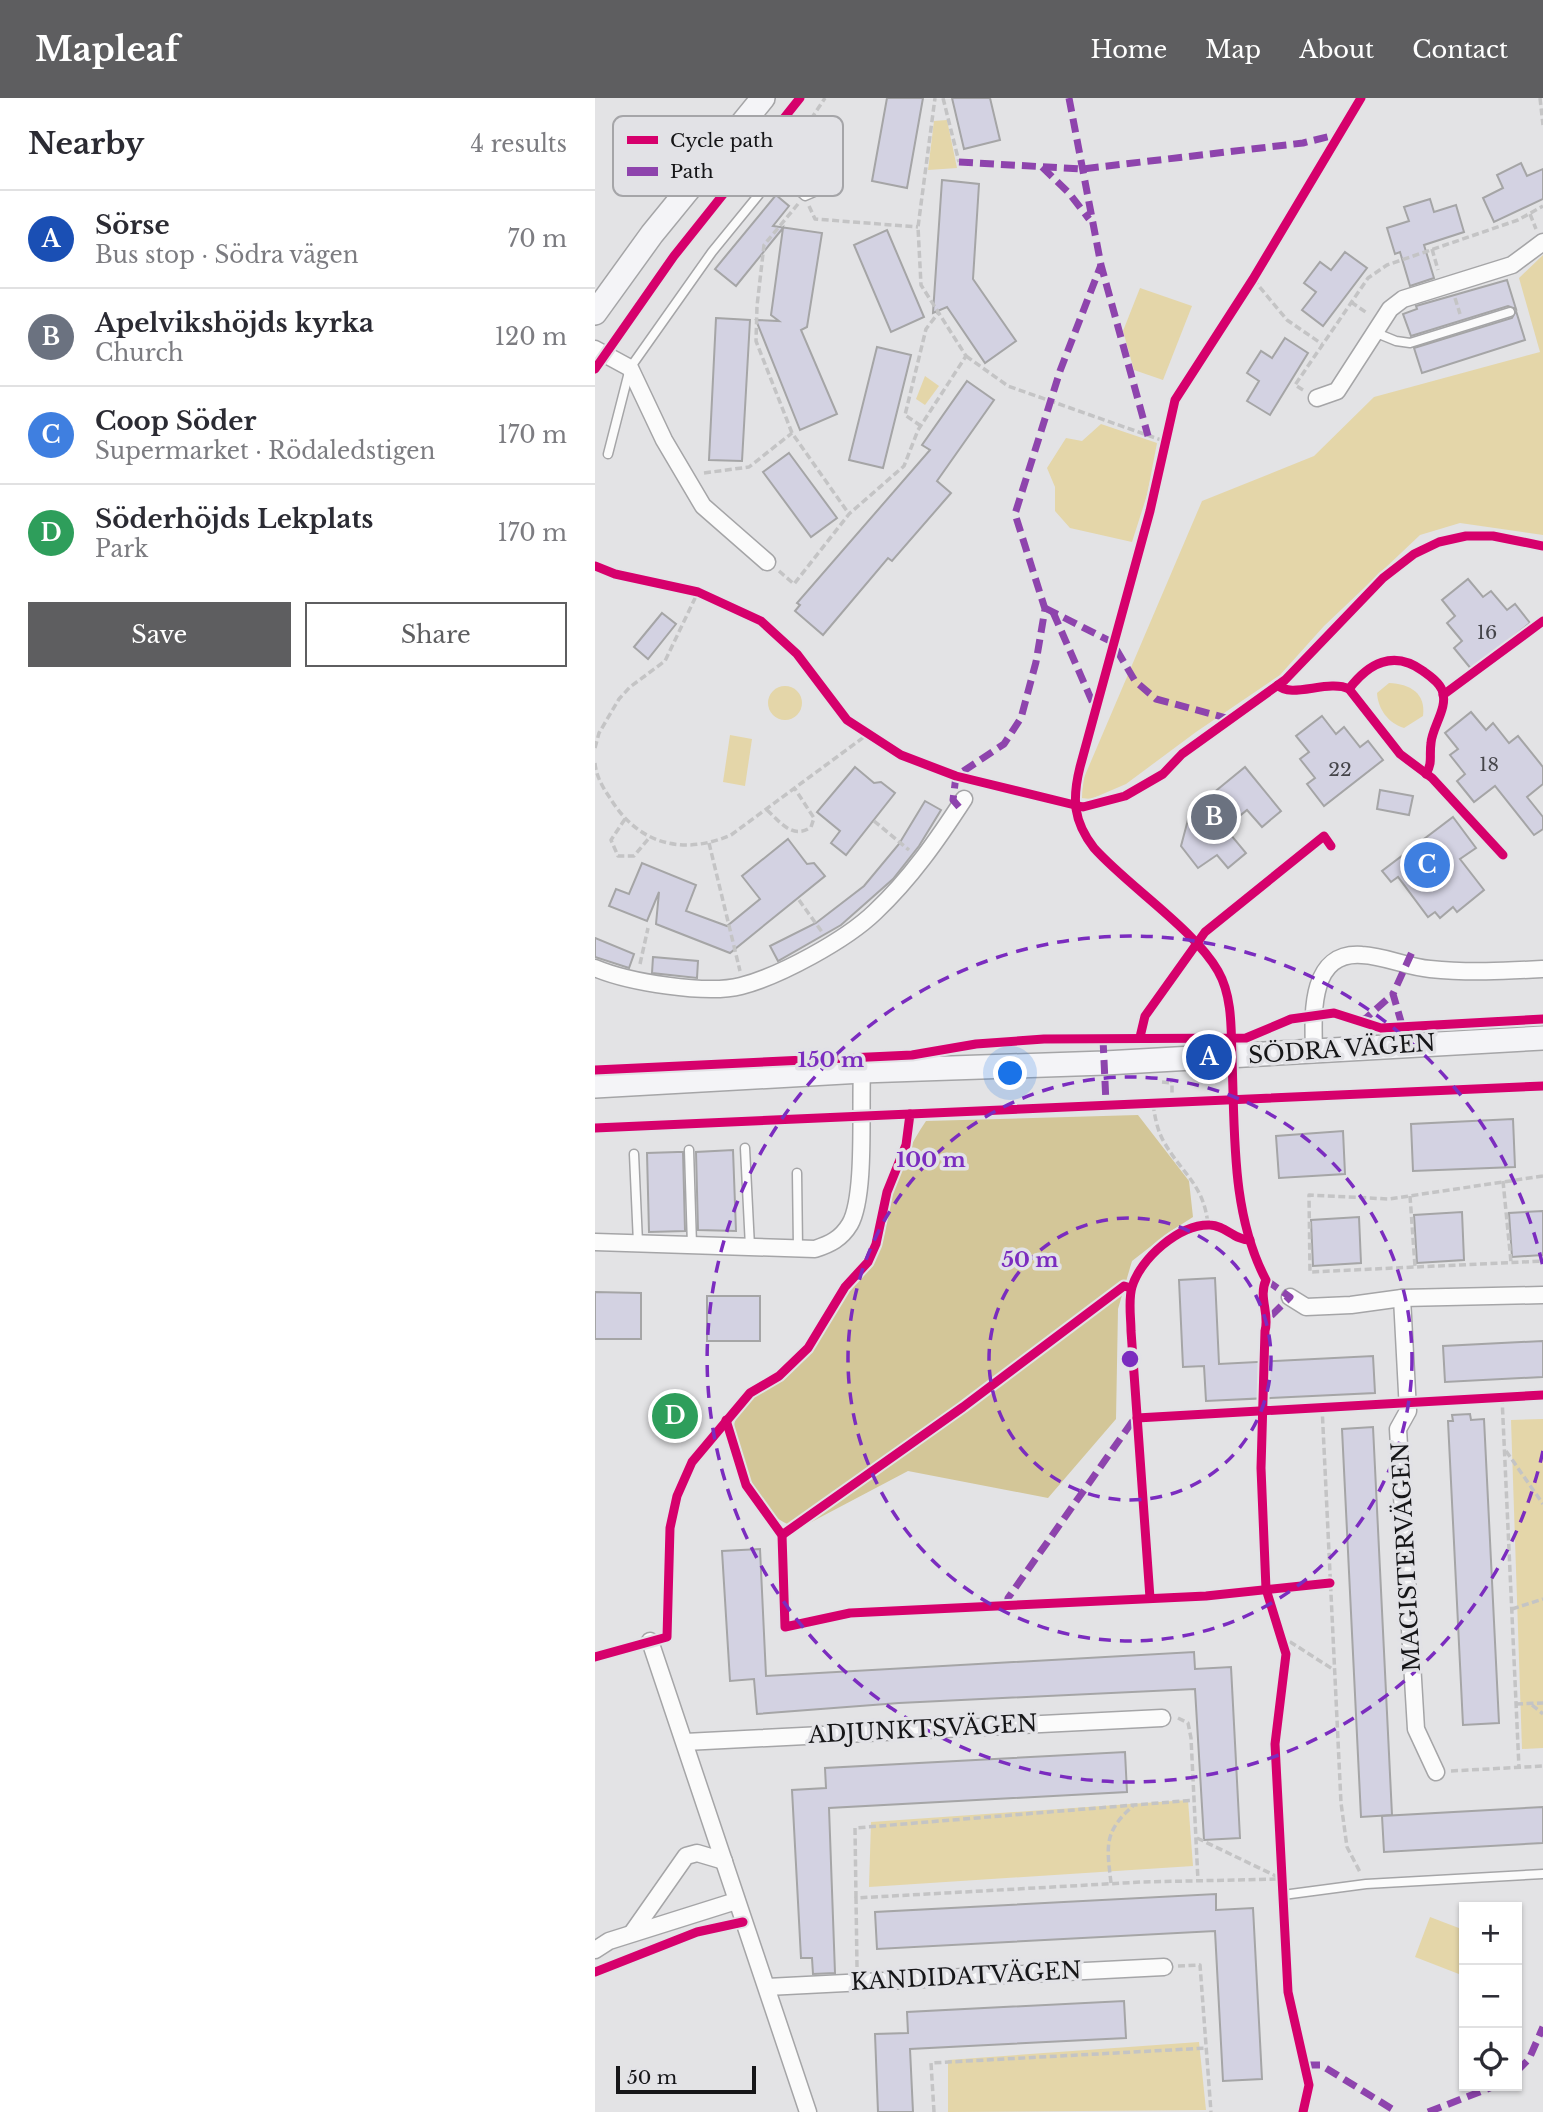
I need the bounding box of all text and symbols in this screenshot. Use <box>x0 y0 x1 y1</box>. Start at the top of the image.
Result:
text: Mapleaf <box>35 29 179 70</box>
text: Home <box>1091 35 1167 64</box>
text: Map <box>1205 35 1261 64</box>
text: About <box>1299 35 1374 64</box>
text: Contact <box>1412 35 1508 64</box>
legend <box>613 116 843 196</box>
text: Nearby <box>28 125 144 162</box>
text: Cycle path <box>670 129 773 152</box>
text: 4 results <box>471 130 567 158</box>
text: Path <box>670 160 714 183</box>
text: Sörse <box>95 209 170 241</box>
text: A <box>42 225 60 253</box>
text: 70 m <box>508 225 567 253</box>
text: Bus stop · Södra vägen <box>95 241 359 269</box>
text: Apelvikshöjds kyrka <box>95 307 374 339</box>
text: B <box>42 323 60 351</box>
text: 120 m <box>495 323 567 351</box>
text: Church <box>95 339 184 367</box>
text: Coop Söder <box>95 405 256 437</box>
text: C <box>42 421 60 449</box>
text: 170 m <box>497 421 567 449</box>
text: Supermarket · Rödaledstigen <box>95 437 435 465</box>
text: Söderhöjds Lekplats <box>95 503 373 535</box>
text: D <box>40 519 62 547</box>
text: 170 m <box>497 519 567 547</box>
text: Park <box>95 535 148 563</box>
button: Save <box>28 602 291 667</box>
button: Share <box>305 602 567 667</box>
house number: 16 <box>1477 621 1497 644</box>
house number: 18 <box>1479 753 1499 776</box>
house number: 22 <box>1328 758 1352 781</box>
pin: B <box>1191 791 1237 843</box>
pin: C <box>1404 839 1450 891</box>
street label: SÖDRA VÄGEN <box>1247 1027 1437 1070</box>
pin: A <box>1186 1031 1232 1083</box>
text: 150 m <box>798 1047 864 1073</box>
your location <box>993 1056 1027 1090</box>
text: 100 m <box>896 1147 966 1173</box>
text: 50 m <box>1001 1247 1059 1273</box>
centre of rings <box>1118 1347 1142 1371</box>
pin: D <box>652 1390 698 1442</box>
street label: MAGISTERVÄGEN <box>1385 1442 1426 1673</box>
street label: ADJUNKTSVÄGEN <box>807 1708 1038 1749</box>
map controls <box>1459 1902 1522 2091</box>
button: + <box>1459 1902 1522 1965</box>
street label: KANDIDATVÄGEN <box>850 1955 1082 1996</box>
button: − <box>1459 1965 1522 2028</box>
button: locate <box>1459 2028 1522 2091</box>
scale bar <box>616 2063 756 2095</box>
text: 50 m <box>627 2066 677 2089</box>

